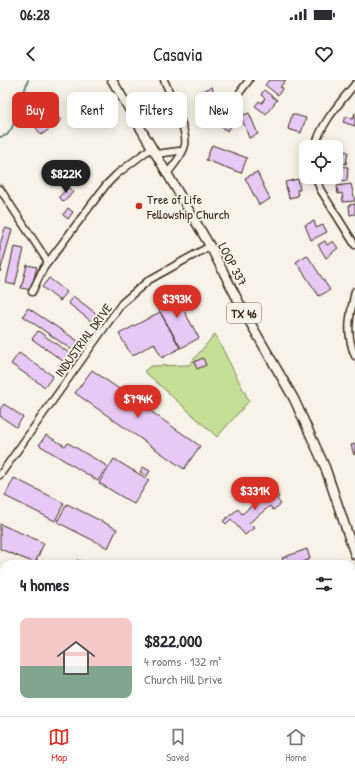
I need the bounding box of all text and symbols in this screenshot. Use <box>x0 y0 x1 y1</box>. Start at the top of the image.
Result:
text: 06:28 <box>20 4 50 25</box>
text: Casavia <box>153 42 202 67</box>
icon: back <box>20 43 42 65</box>
icon: heart <box>313 43 335 65</box>
chip: Buy <box>12 92 59 128</box>
chip: Rent <box>67 92 118 128</box>
chip: Filters <box>126 92 187 128</box>
chip: New <box>195 92 243 128</box>
map controls <box>299 140 343 184</box>
button: locate <box>299 140 343 184</box>
pin: $822K <box>38 160 94 194</box>
text: $822K <box>50 164 82 182</box>
place label: Tree of Life Fellowship Church <box>146 190 230 223</box>
marker: Tree of Life Fellowship Church <box>134 201 144 211</box>
street label: LOOP 337 <box>214 239 252 289</box>
pin: $393K <box>149 285 205 319</box>
text: $393K <box>162 289 192 307</box>
street label: INDUSTRIAL DRIVE <box>50 299 116 380</box>
road number: TX 46 <box>227 303 261 323</box>
pin: $794K <box>110 385 166 419</box>
text: $794K <box>123 389 153 407</box>
pin: $331K <box>227 477 283 511</box>
text: $331K <box>240 481 270 499</box>
text: 4 homes <box>20 573 69 596</box>
icon: filters <box>313 573 335 595</box>
text: $822,000 <box>144 629 202 652</box>
icon: home <box>52 634 100 682</box>
text: 4 rooms · 132 m² <box>144 652 221 670</box>
text: Church Hill Drive <box>144 670 222 688</box>
tab: Map <box>48 726 70 764</box>
tab: Saved <box>166 726 189 764</box>
tab: Home <box>285 726 307 764</box>

